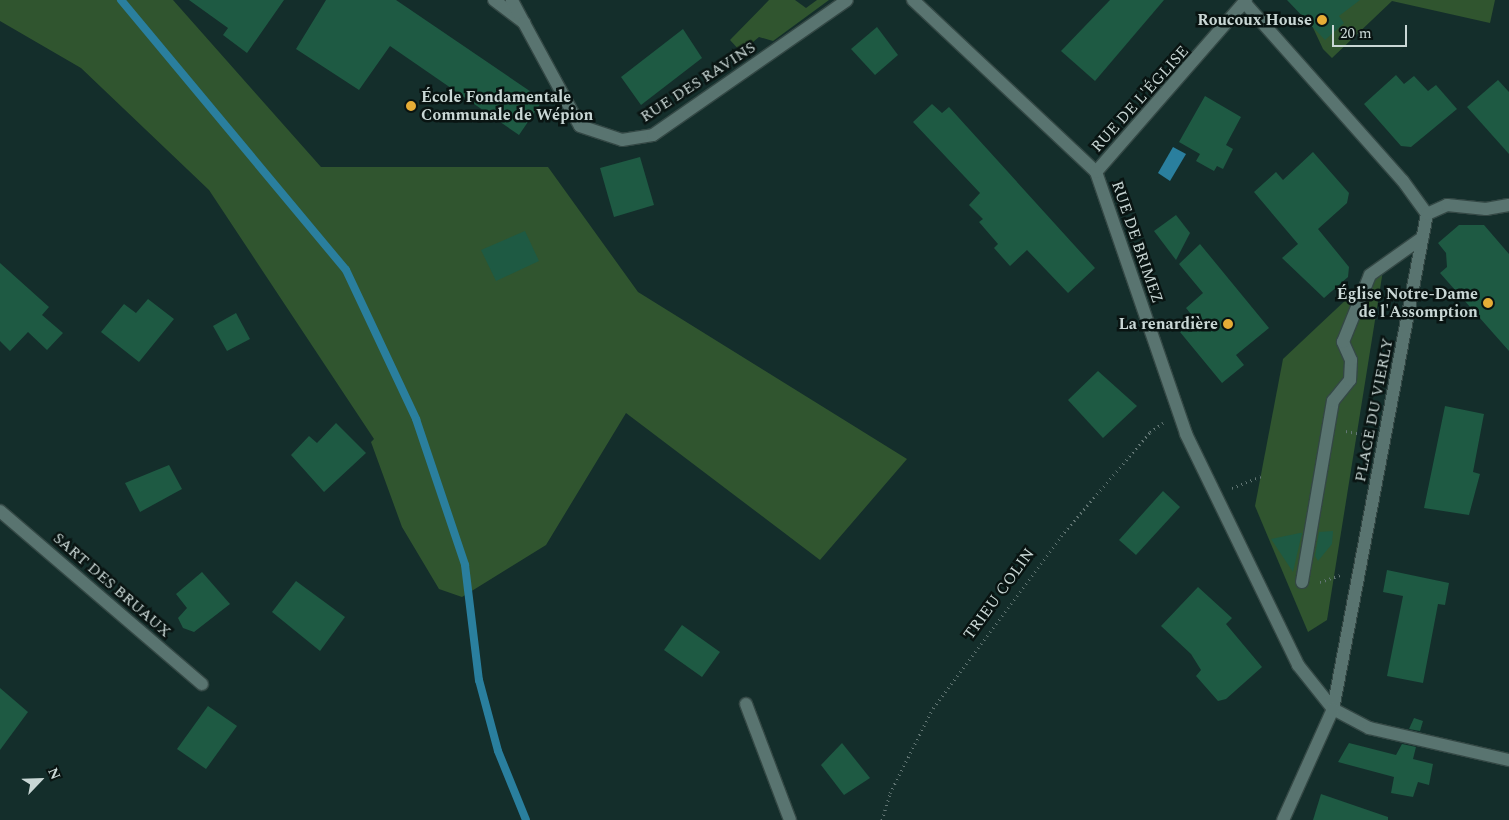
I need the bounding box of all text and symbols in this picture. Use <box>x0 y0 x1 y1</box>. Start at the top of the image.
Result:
place label: Roucoux House <box>1197 10 1312 30</box>
marker: Roucoux House <box>1316 14 1328 26</box>
scale bar <box>1334 15 1409 47</box>
text: 20 m <box>1340 22 1372 45</box>
street label: RUE DES RAVINS <box>637 38 759 126</box>
street label: RUE DE L'ÉGLISE <box>1087 42 1193 156</box>
place label: École Fondamentale Communale de Wépion <box>421 87 593 125</box>
marker: École Fondamentale Communale de Wépion <box>405 100 417 112</box>
street label: RUE DE BRIMEZ <box>1107 178 1167 306</box>
place label: Église Notre-Dame de l'Assomption <box>1337 284 1478 322</box>
marker: Église Notre-Dame de l'Assomption <box>1482 297 1494 309</box>
place label: La renardière <box>1118 314 1218 334</box>
marker: La renardière <box>1222 318 1234 330</box>
street label: PLACE DU VIERLY <box>1351 336 1397 484</box>
street label: SART DES BRUAUX <box>49 529 175 641</box>
street label: TRIEU COLIN <box>959 544 1039 644</box>
north arrow <box>15 755 65 805</box>
text: N <box>42 764 66 783</box>

